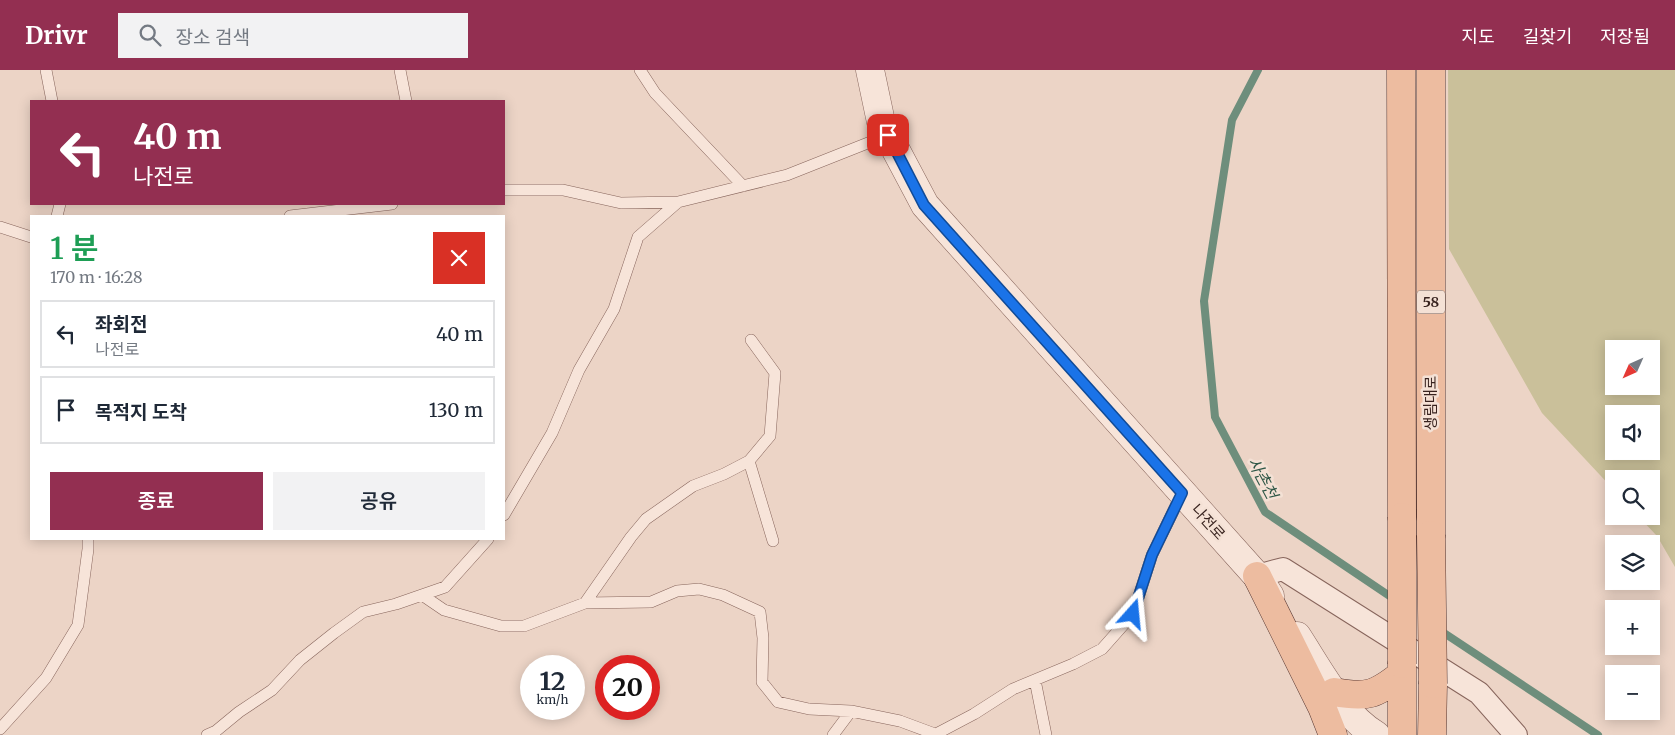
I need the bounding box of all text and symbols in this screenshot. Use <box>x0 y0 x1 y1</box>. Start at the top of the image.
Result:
search box <box>118 13 468 58</box>
text: Drivr <box>25 20 88 51</box>
icon: search <box>136 21 164 49</box>
text: 장소 검색 <box>176 25 250 49</box>
text: 지도 <box>1462 25 1495 48</box>
text: 길찾기 <box>1523 25 1572 48</box>
text: 저장됨 <box>1600 25 1650 48</box>
pin <box>867 114 909 156</box>
text: 40 m <box>133 115 221 159</box>
icon: left <box>50 120 115 185</box>
icon: arrive <box>874 121 902 149</box>
text: 나전로 <box>133 162 194 190</box>
text: 1 분 <box>50 229 98 267</box>
button: close <box>433 232 485 284</box>
text: 170 m · 16:28 <box>50 267 143 287</box>
road number: 58 <box>1417 290 1445 313</box>
text: 좌회전 <box>95 312 147 336</box>
icon: left <box>52 320 80 348</box>
text: 40 m <box>436 322 483 346</box>
text: 나전로 <box>95 339 139 359</box>
north arrow <box>1605 340 1660 395</box>
map controls <box>1605 340 1660 720</box>
street label: 생림대로 <box>1421 375 1440 431</box>
icon: arrive <box>52 396 80 424</box>
text: 130 m <box>429 398 483 422</box>
text: 목적지 도착 <box>95 400 187 424</box>
button: sound <box>1605 405 1660 460</box>
water label: 사촌천 <box>1244 454 1283 504</box>
button: search <box>1605 470 1660 525</box>
button: 종료 <box>50 472 263 530</box>
button: 공유 <box>273 472 485 530</box>
street label: 나전로 <box>1187 500 1229 543</box>
button: layers <box>1605 535 1660 590</box>
position arrow <box>1106 587 1158 639</box>
button: + <box>1605 600 1660 655</box>
speed limit sign: 20 <box>595 655 660 720</box>
text: 12 <box>539 665 566 697</box>
button: − <box>1605 665 1660 720</box>
text: km/h <box>537 692 568 707</box>

